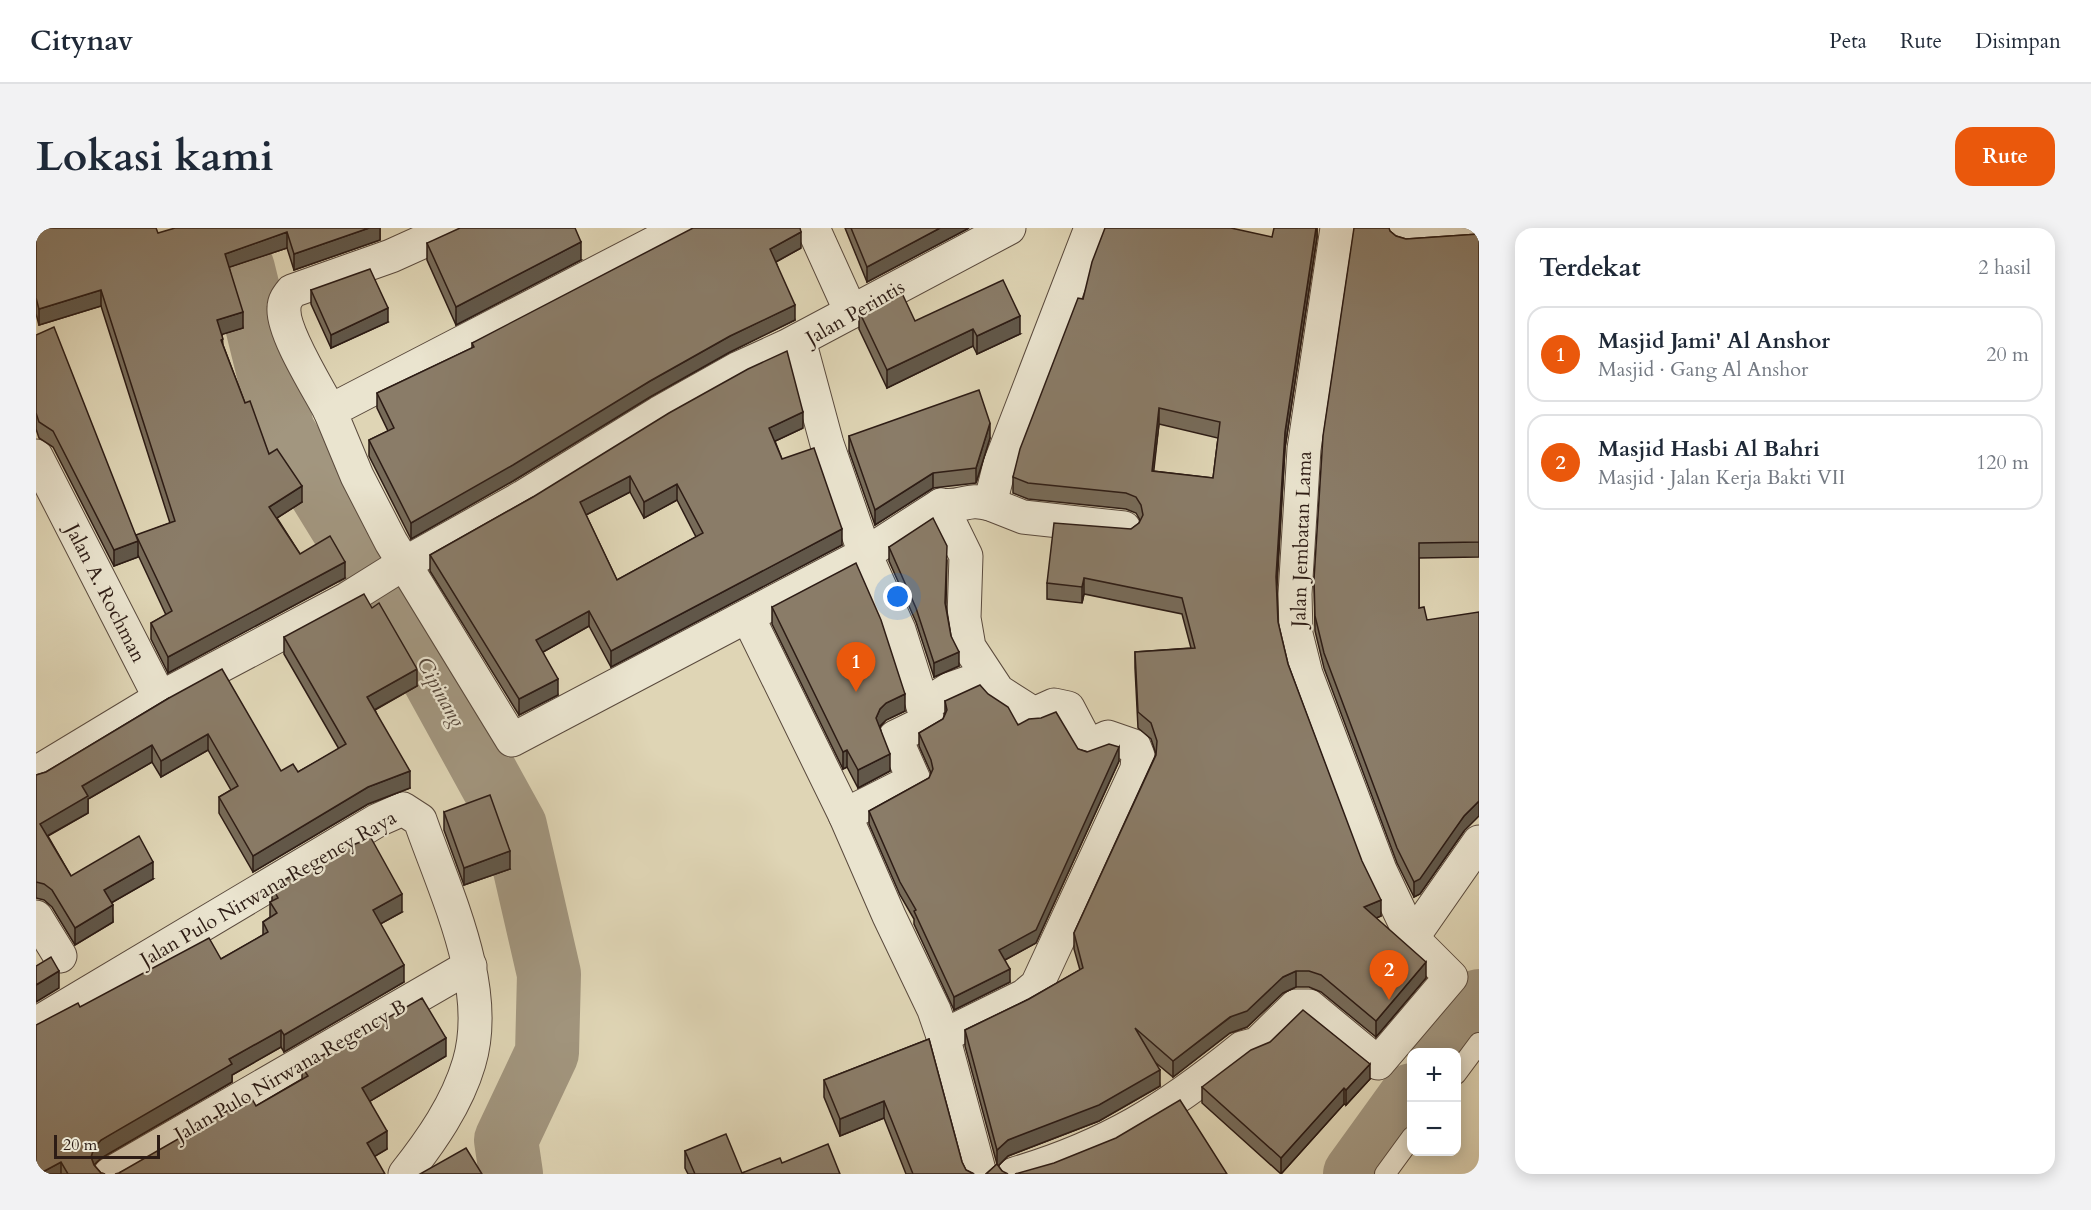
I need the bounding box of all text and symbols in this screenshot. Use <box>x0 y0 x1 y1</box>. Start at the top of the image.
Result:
text: Citynav <box>30 22 133 60</box>
text: Peta <box>1829 27 1867 56</box>
text: Rute <box>1900 27 1942 56</box>
text: Disimpan <box>1975 27 2061 56</box>
button: Rute <box>1955 127 2055 186</box>
text: Lokasi kami <box>36 128 274 185</box>
text: Terdekat <box>1539 250 1641 285</box>
text: 2 hasil <box>1978 254 2031 281</box>
street label: Jalan Perintis <box>798 273 910 353</box>
text: Masjid Jami' Al Anshor <box>1598 326 1830 356</box>
text: 1 <box>1555 341 1566 368</box>
text: 20 m <box>1986 341 2029 368</box>
text: Masjid · Gang Al Anshor <box>1598 356 1808 383</box>
text: Masjid Hasbi Al Bahri <box>1598 434 1820 464</box>
text: 2 <box>1555 449 1566 476</box>
text: 120 m <box>1976 449 2029 476</box>
street label: Jalan Jembatan Lama <box>1285 450 1318 630</box>
text: Masjid · Jalan Kerja Bakti VII <box>1598 464 1845 491</box>
street label: Jalan A. Rochman <box>58 517 152 668</box>
your location <box>883 582 912 611</box>
pin: 1 <box>836 642 876 692</box>
water label: Cipinang <box>409 652 472 733</box>
street label: Jalan Pulo Nirwana Regency Raya <box>133 804 401 974</box>
pin: 2 <box>1370 950 1408 1000</box>
street label: Jalan Pulo Nirwana Regency B <box>167 993 411 1149</box>
map controls <box>1407 1048 1461 1156</box>
button: + <box>1407 1048 1461 1102</box>
button: − <box>1407 1102 1461 1156</box>
scale bar <box>54 1132 160 1160</box>
text: 20 m <box>63 1134 97 1156</box>

